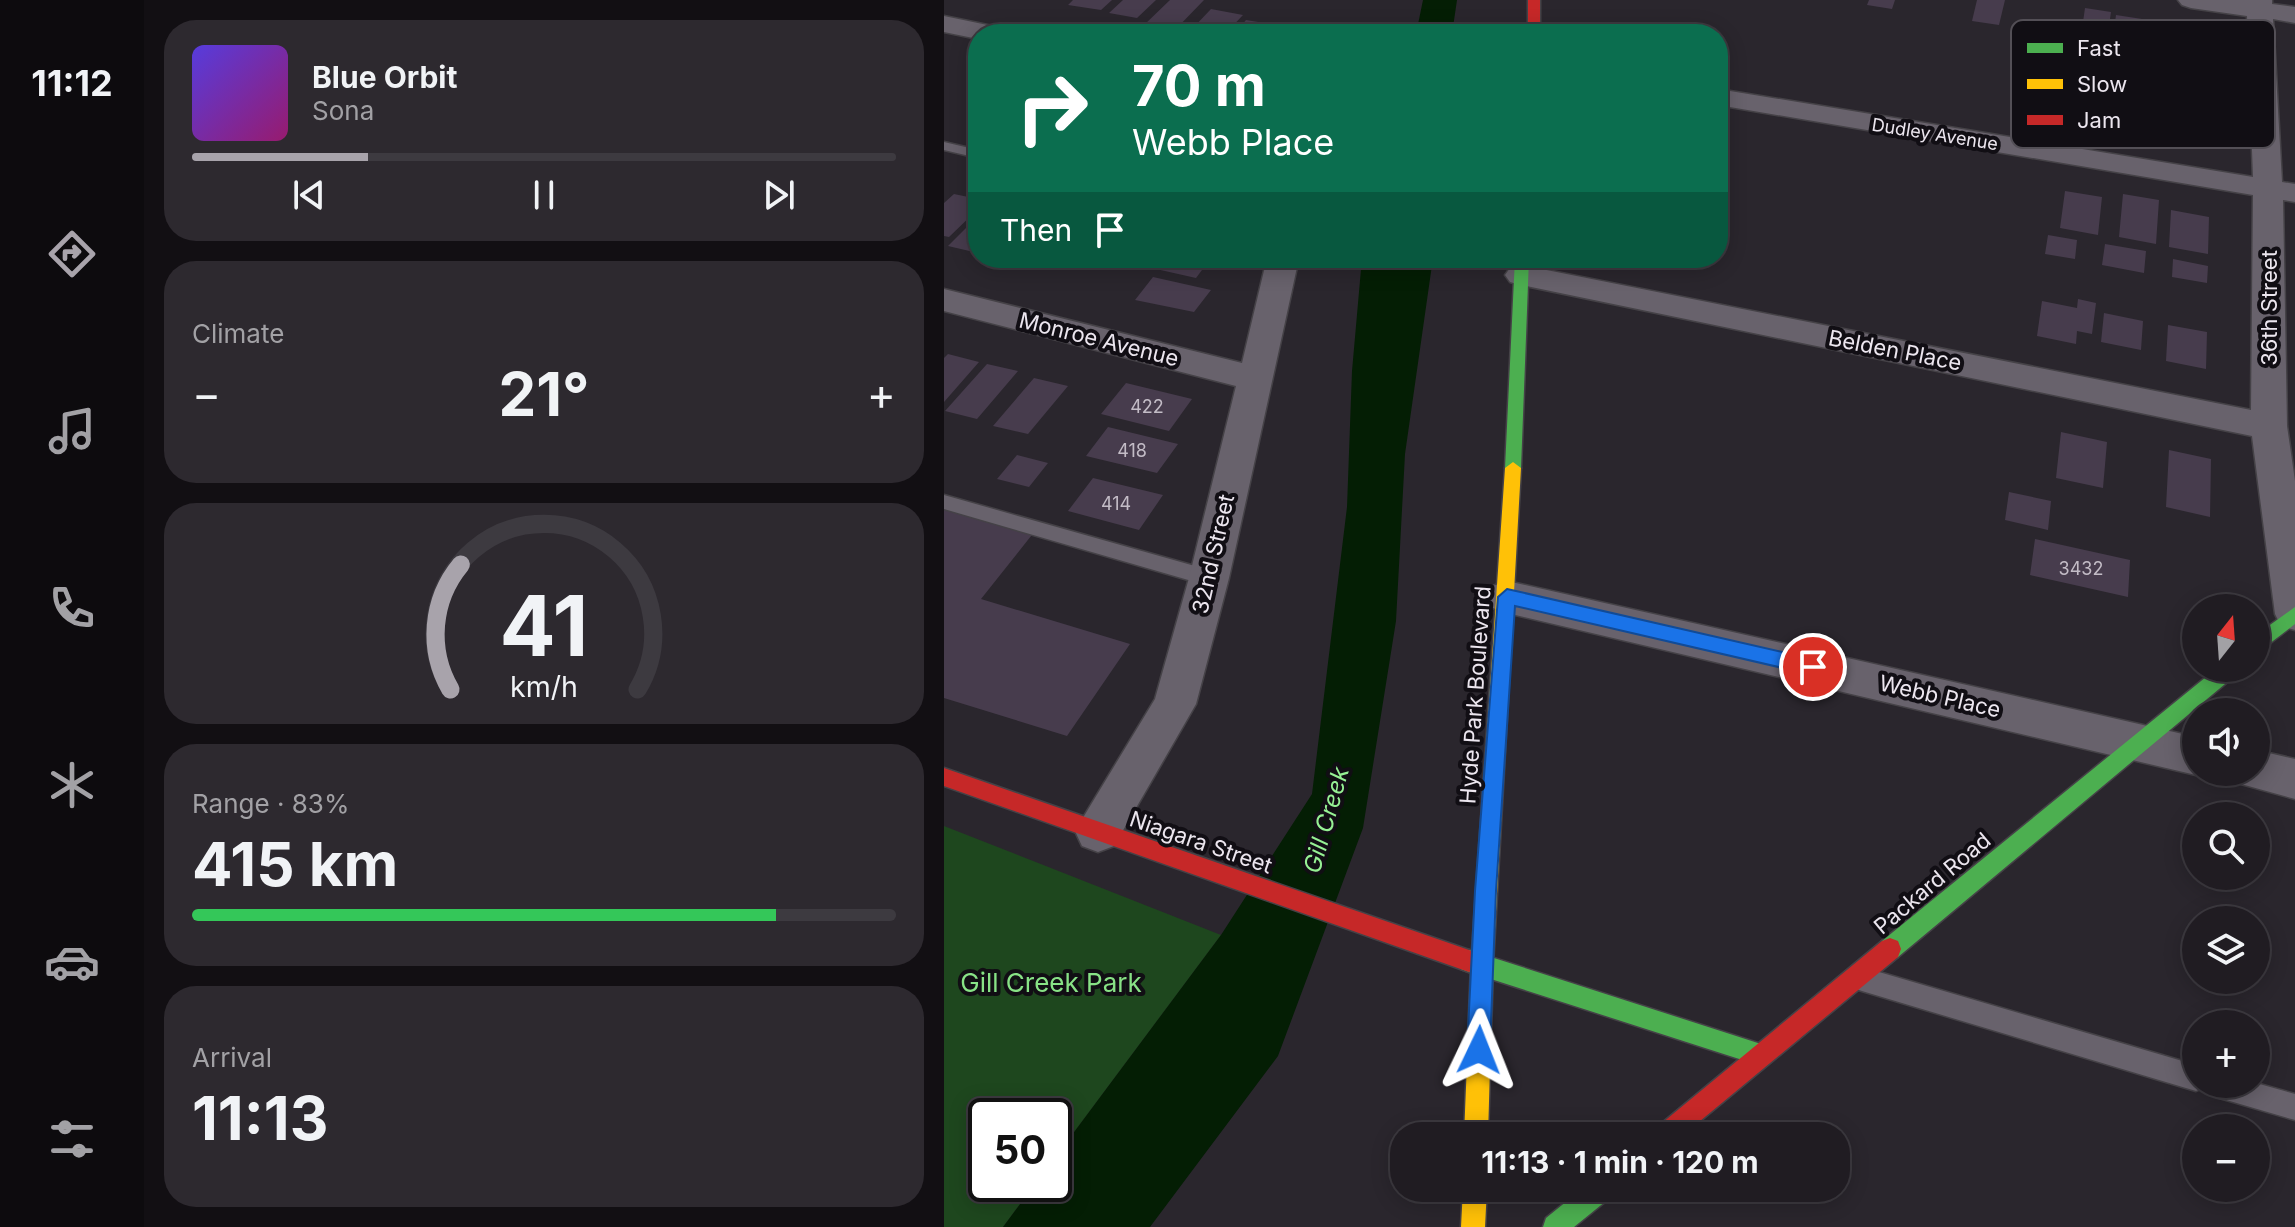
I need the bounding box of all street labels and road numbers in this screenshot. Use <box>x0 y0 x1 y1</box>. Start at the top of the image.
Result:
street label: Dudley Avenue <box>1870 114 2000 154</box>
street label: 36th Street <box>2256 250 2282 366</box>
street label: Monroe Avenue <box>1017 307 1181 371</box>
street label: Belden Place <box>1826 324 1964 376</box>
street label: 32nd Street <box>1187 492 1239 616</box>
street label: Hyde Park Boulevard <box>1454 585 1496 805</box>
street label: Webb Place <box>1877 669 2003 723</box>
street label: Niagara Street <box>1126 805 1276 879</box>
street label: Packard Road <box>1868 827 1996 939</box>

